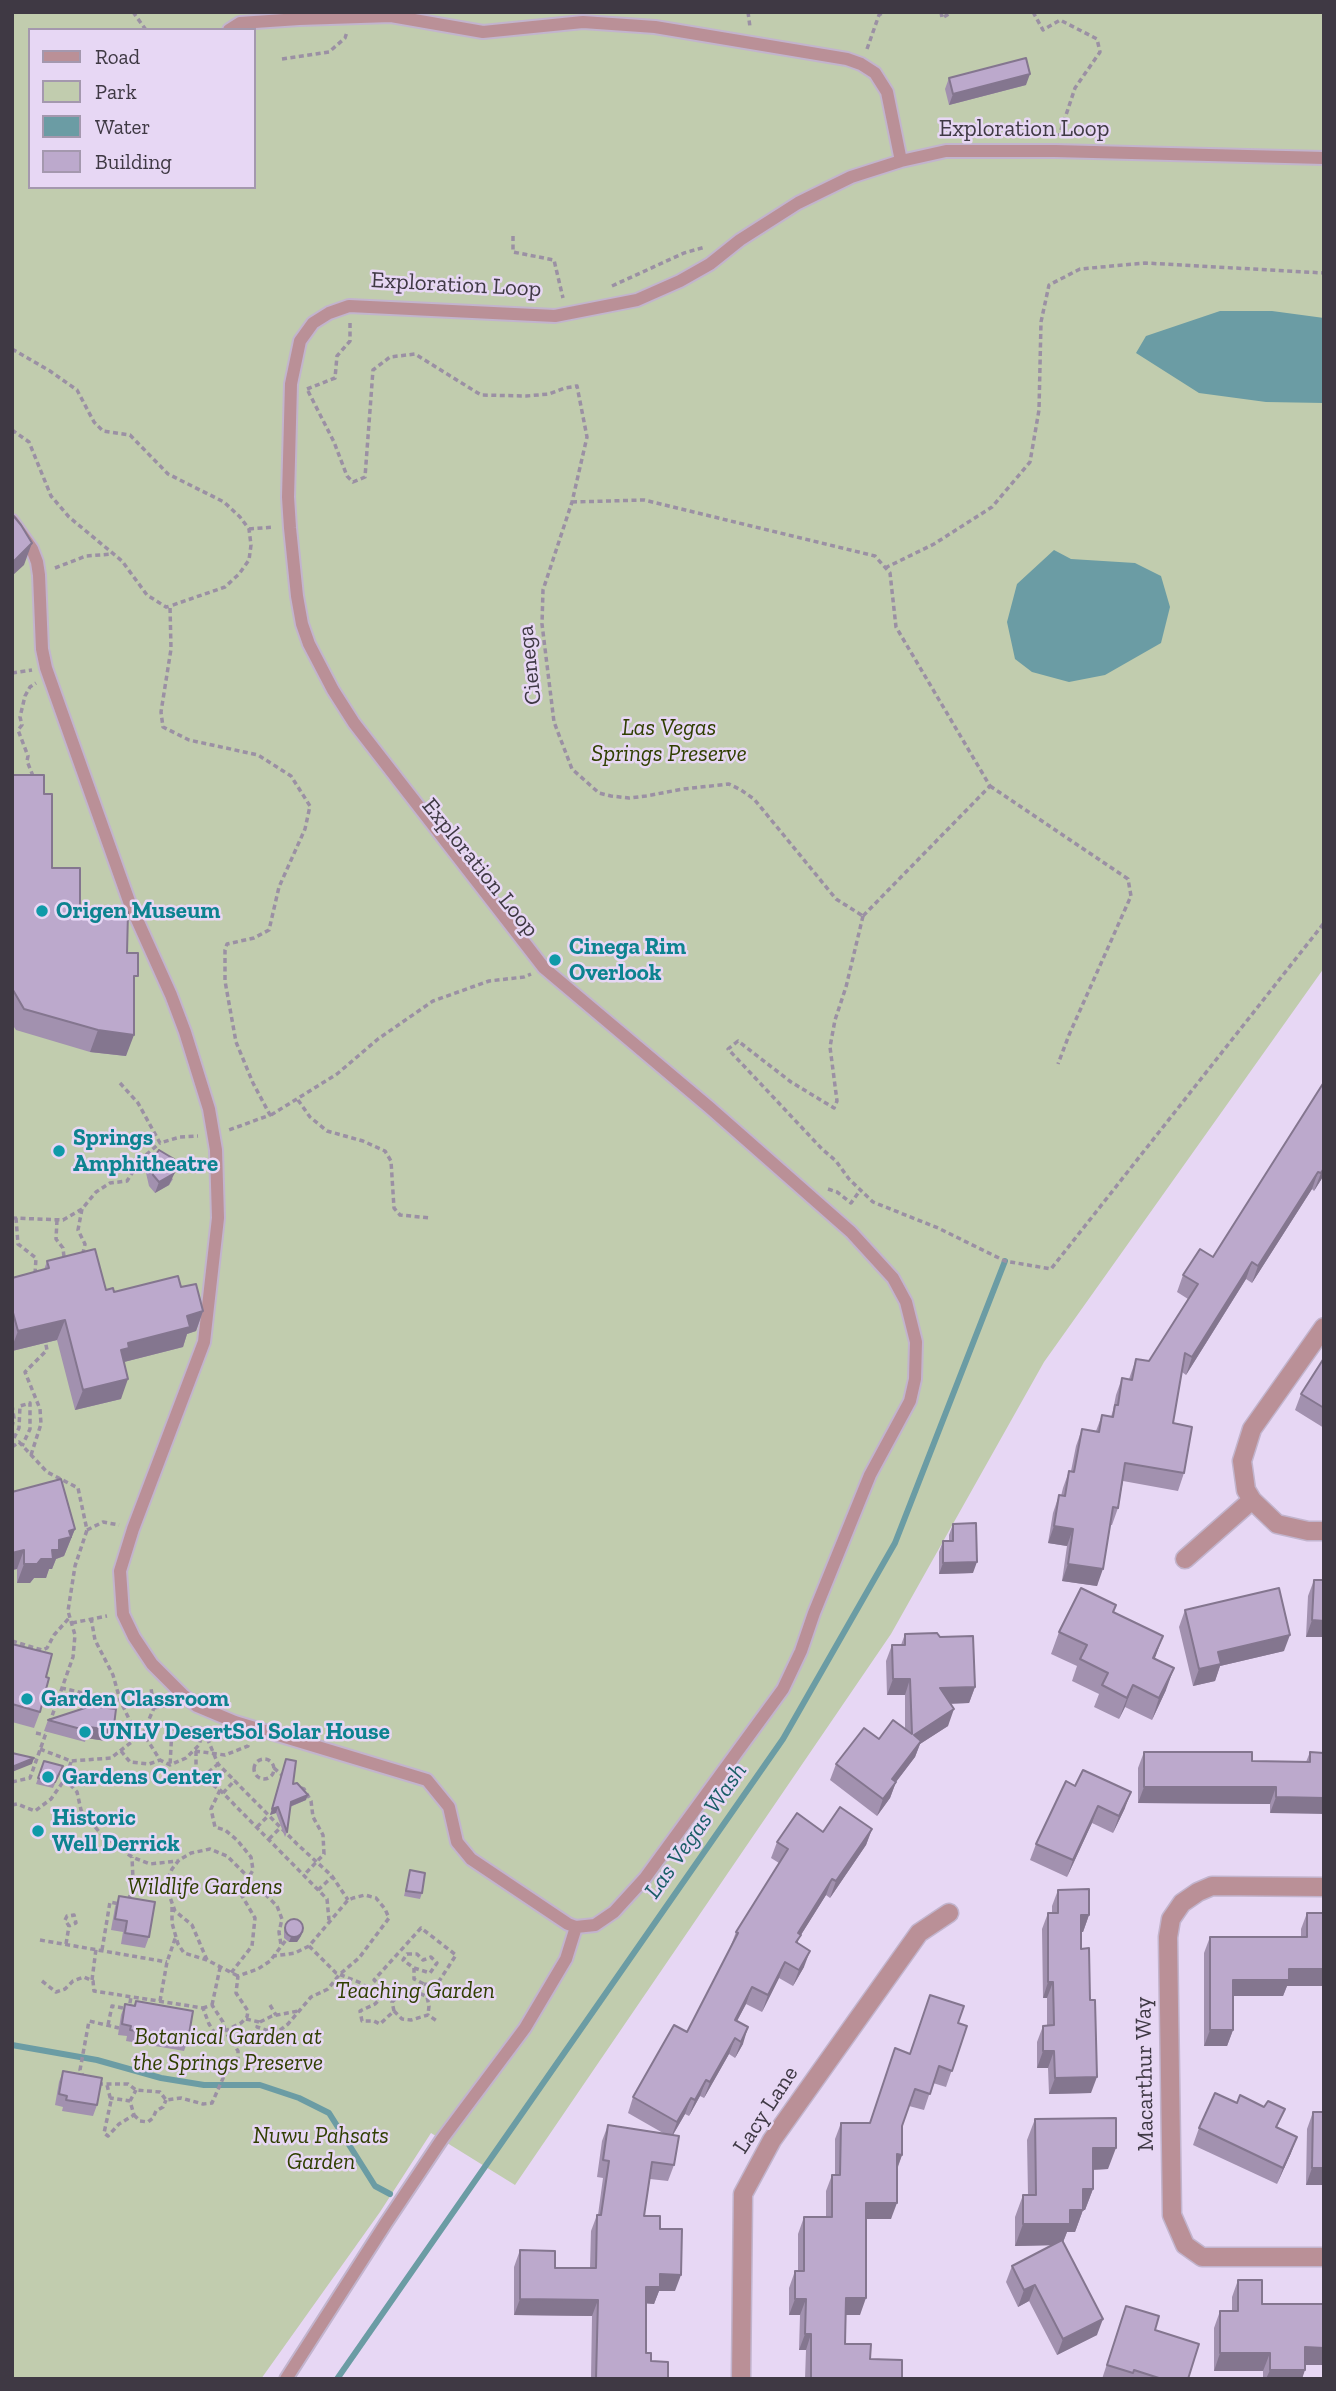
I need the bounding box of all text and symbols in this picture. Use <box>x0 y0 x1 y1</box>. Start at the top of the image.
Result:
legend <box>28 28 256 189</box>
text: Road <box>95 44 140 69</box>
text: Park <box>95 79 137 104</box>
text: Water <box>95 114 150 139</box>
street label: Exploration Loop <box>939 115 1109 143</box>
text: Building <box>95 149 172 174</box>
street label: Exploration Loop <box>370 267 542 303</box>
street label: Cienega <box>512 624 548 706</box>
park label: Las Vegas Springs Preserve <box>591 714 747 768</box>
street label: Exploration Loop <box>416 793 544 943</box>
place label: Origen Museum <box>56 897 220 925</box>
marker: Origen Museum <box>34 903 50 919</box>
place label: Cinega Rim Overlook <box>569 933 686 987</box>
marker: Cinega Rim Overlook <box>547 952 563 968</box>
place label: Springs Amphitheatre <box>73 1124 218 1178</box>
marker: Springs Amphitheatre <box>51 1143 67 1159</box>
place label: Garden Classroom <box>41 1685 229 1713</box>
marker: Garden Classroom <box>19 1691 35 1707</box>
place label: UNLV DesertSol Solar House <box>99 1718 390 1746</box>
marker: UNLV DesertSol Solar House <box>77 1724 93 1740</box>
water label: Las Vegas Wash <box>639 1758 753 1904</box>
place label: Gardens Center <box>62 1763 222 1791</box>
marker: Gardens Center <box>40 1769 56 1785</box>
place label: Historic Well Derrick <box>52 1804 180 1858</box>
marker: Historic Well Derrick <box>30 1823 46 1839</box>
park label: Wildlife Gardens <box>127 1873 283 1901</box>
park label: Teaching Garden <box>335 1977 495 2005</box>
street label: Macarthur Way <box>1130 1996 1160 2152</box>
park label: Botanical Garden at the Springs Preserve <box>133 2023 323 2077</box>
street label: Lacy Lane <box>728 2061 804 2159</box>
park label: Nuwu Pahsats Garden <box>253 2122 389 2176</box>

